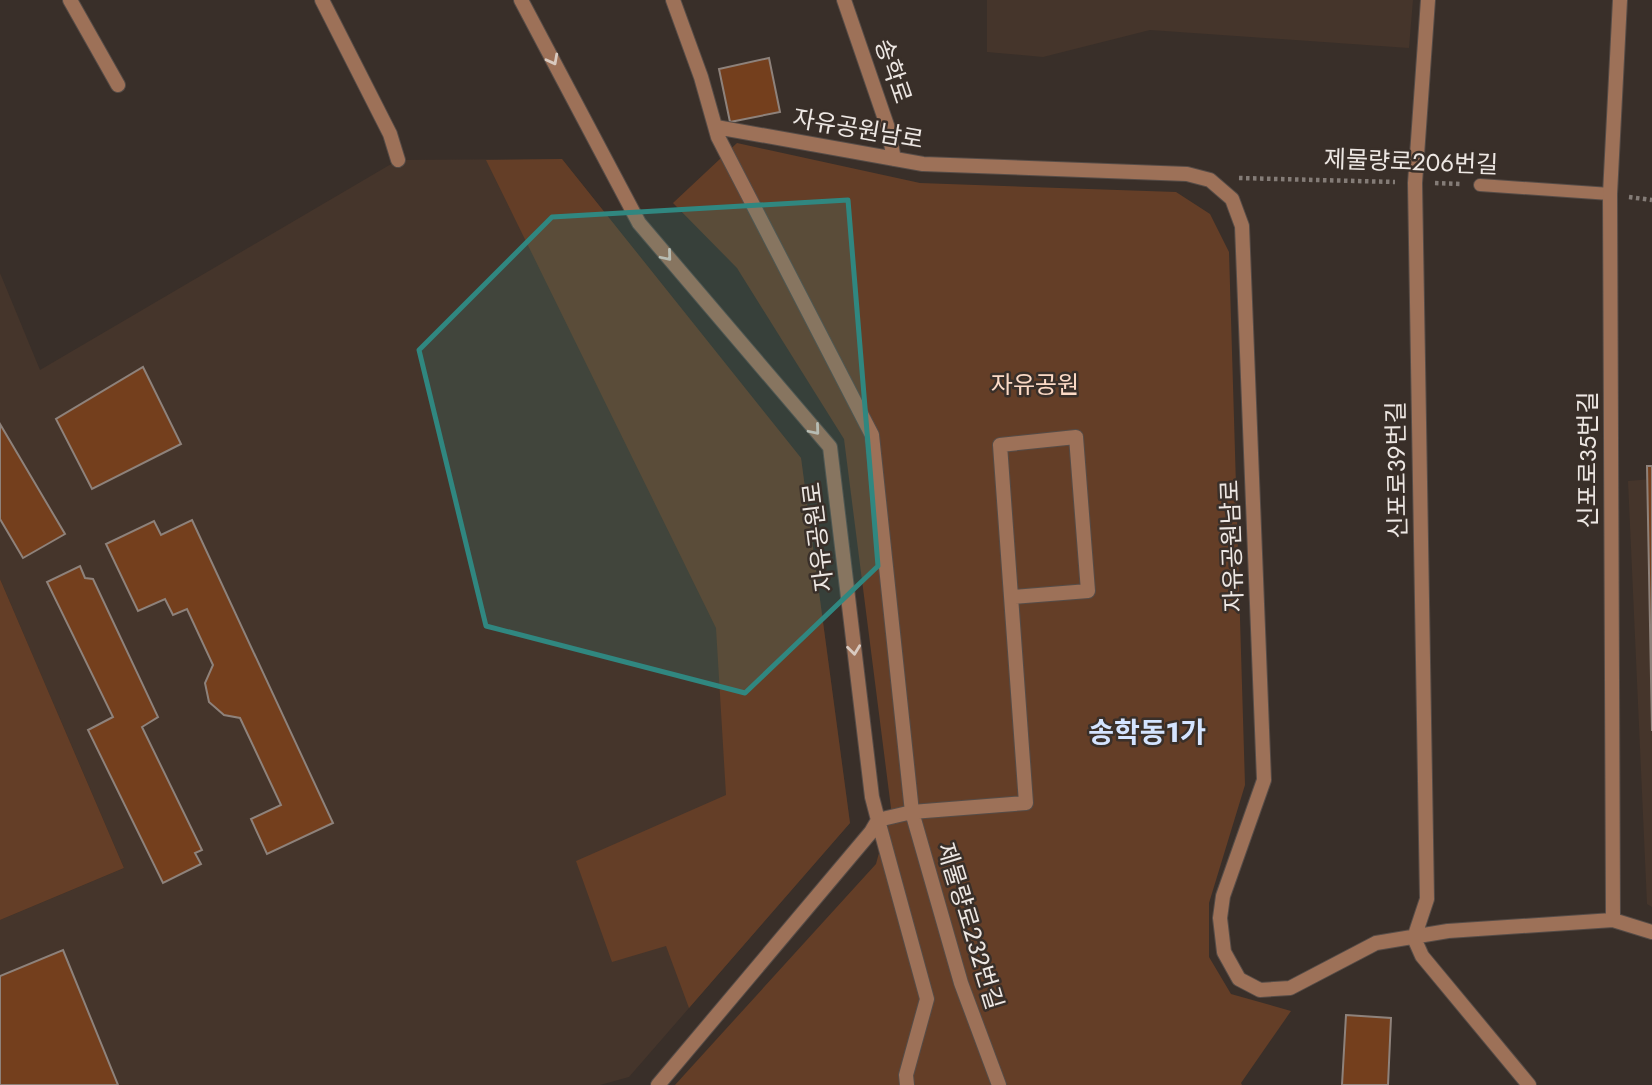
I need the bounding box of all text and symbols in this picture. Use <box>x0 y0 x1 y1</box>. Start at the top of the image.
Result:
street label: 송학로 <box>866 34 921 108</box>
one-way arrow <box>545 53 559 66</box>
street label: 자유공원남로 <box>790 100 926 157</box>
street label: 제물량로206번길 <box>1323 141 1499 182</box>
one-way arrow <box>659 248 671 261</box>
park label: 자유공원 <box>991 367 1079 402</box>
street label: 신포로35번길 <box>1570 391 1605 529</box>
street label: 신포로39번길 <box>1378 401 1415 539</box>
one-way arrow <box>807 421 819 434</box>
street label: 자유공원남로 <box>1212 479 1251 613</box>
street label: 자유공원로 <box>793 480 842 594</box>
one-way arrow <box>847 644 862 656</box>
district label: 송학동1가 <box>1088 712 1206 753</box>
street label: 제물량로232번길 <box>928 838 1012 1014</box>

